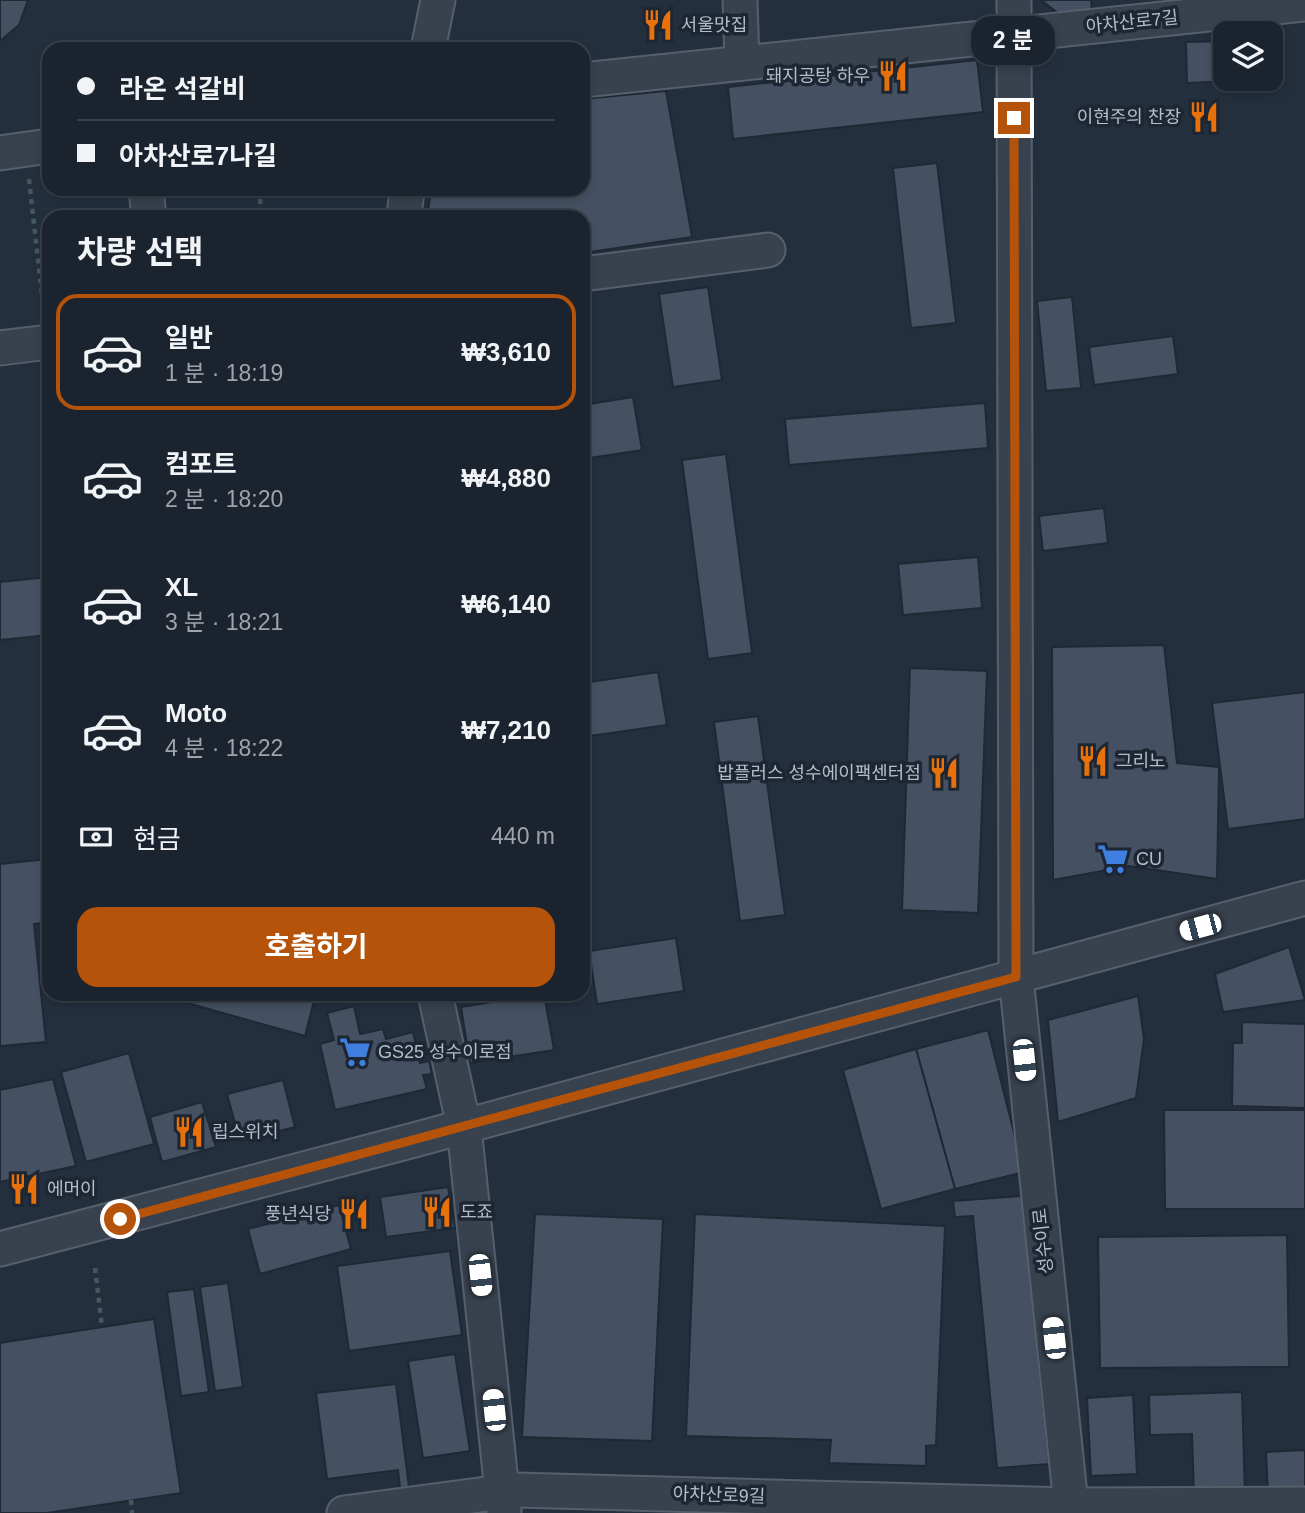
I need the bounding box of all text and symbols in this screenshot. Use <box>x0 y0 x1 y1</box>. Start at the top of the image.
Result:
street label: 아차산로7길 <box>1085 7 1179 37</box>
restaurant icon: 서울맛집 <box>641 8 675 42</box>
place label: 서울맛집 <box>681 15 747 35</box>
callout: 2 분 <box>972 17 1056 66</box>
map controls <box>1213 21 1283 91</box>
button: layers <box>1213 21 1283 91</box>
text: 2 분 <box>993 27 1033 53</box>
restaurant icon: 돼지공탕 하우 <box>876 59 910 93</box>
place label: 돼지공탕 하우 <box>766 66 870 86</box>
text: 라온 석갈비 <box>119 74 246 104</box>
restaurant icon: 이현주의 찬장 <box>1187 100 1221 134</box>
route end <box>998 102 1030 134</box>
place label: 이현주의 찬장 <box>1077 107 1181 127</box>
text: 아차산로7나길 <box>119 141 277 171</box>
text: 차량 선택 <box>77 234 204 270</box>
icon: car <box>81 321 144 384</box>
text: 일반 <box>165 323 213 353</box>
text: ₩3,610 <box>461 337 551 367</box>
text: 1 분 · 18:19 <box>165 360 283 386</box>
icon: car <box>81 447 144 510</box>
text: 컴포트 <box>165 449 237 479</box>
text: ₩4,880 <box>461 463 551 493</box>
text: 2 분 · 18:20 <box>165 486 283 512</box>
text: XL <box>165 572 198 602</box>
icon: car <box>81 573 144 636</box>
text: ₩6,140 <box>461 589 551 619</box>
text: 3 분 · 18:21 <box>165 609 283 635</box>
text: Moto <box>165 698 227 728</box>
icon: car <box>81 699 144 762</box>
text: ₩7,210 <box>461 715 551 745</box>
text: 4 분 · 18:22 <box>165 735 283 761</box>
restaurant icon: 그리노 <box>1076 744 1110 778</box>
place label: 그리노 <box>1116 751 1166 771</box>
restaurant icon: 밥플러스 성수에이팩센터점 <box>927 756 961 790</box>
place label: 밥플러스 성수에이팩센터점 <box>717 763 921 783</box>
icon: cash <box>77 818 115 856</box>
text: 440 m <box>491 823 555 849</box>
text: 현금 <box>133 824 181 854</box>
supermarket icon: CU <box>1096 842 1130 876</box>
place label: CU <box>1136 849 1162 869</box>
button: 호출하기 <box>77 907 555 987</box>
car <box>1177 911 1224 943</box>
supermarket icon: GS25 성수이로점 <box>338 1035 372 1069</box>
car <box>1012 1038 1037 1082</box>
place label: GS25 성수이로점 <box>378 1042 512 1062</box>
restaurant icon: 립스위치 <box>172 1115 206 1149</box>
place label: 립스위치 <box>212 1122 278 1142</box>
restaurant icon: 에머이 <box>7 1172 41 1206</box>
place label: 에머이 <box>47 1179 97 1199</box>
restaurant icon: 도죠 <box>420 1195 454 1229</box>
restaurant icon: 풍년식당 <box>337 1197 371 1231</box>
place label: 도죠 <box>460 1202 493 1222</box>
route start <box>104 1203 136 1235</box>
place label: 풍년식당 <box>265 1204 331 1224</box>
street label: 성수이로 <box>1030 1207 1056 1275</box>
car <box>468 1253 493 1297</box>
car <box>1042 1316 1067 1360</box>
car <box>482 1388 507 1432</box>
street label: 아차산로9길 <box>672 1483 766 1507</box>

